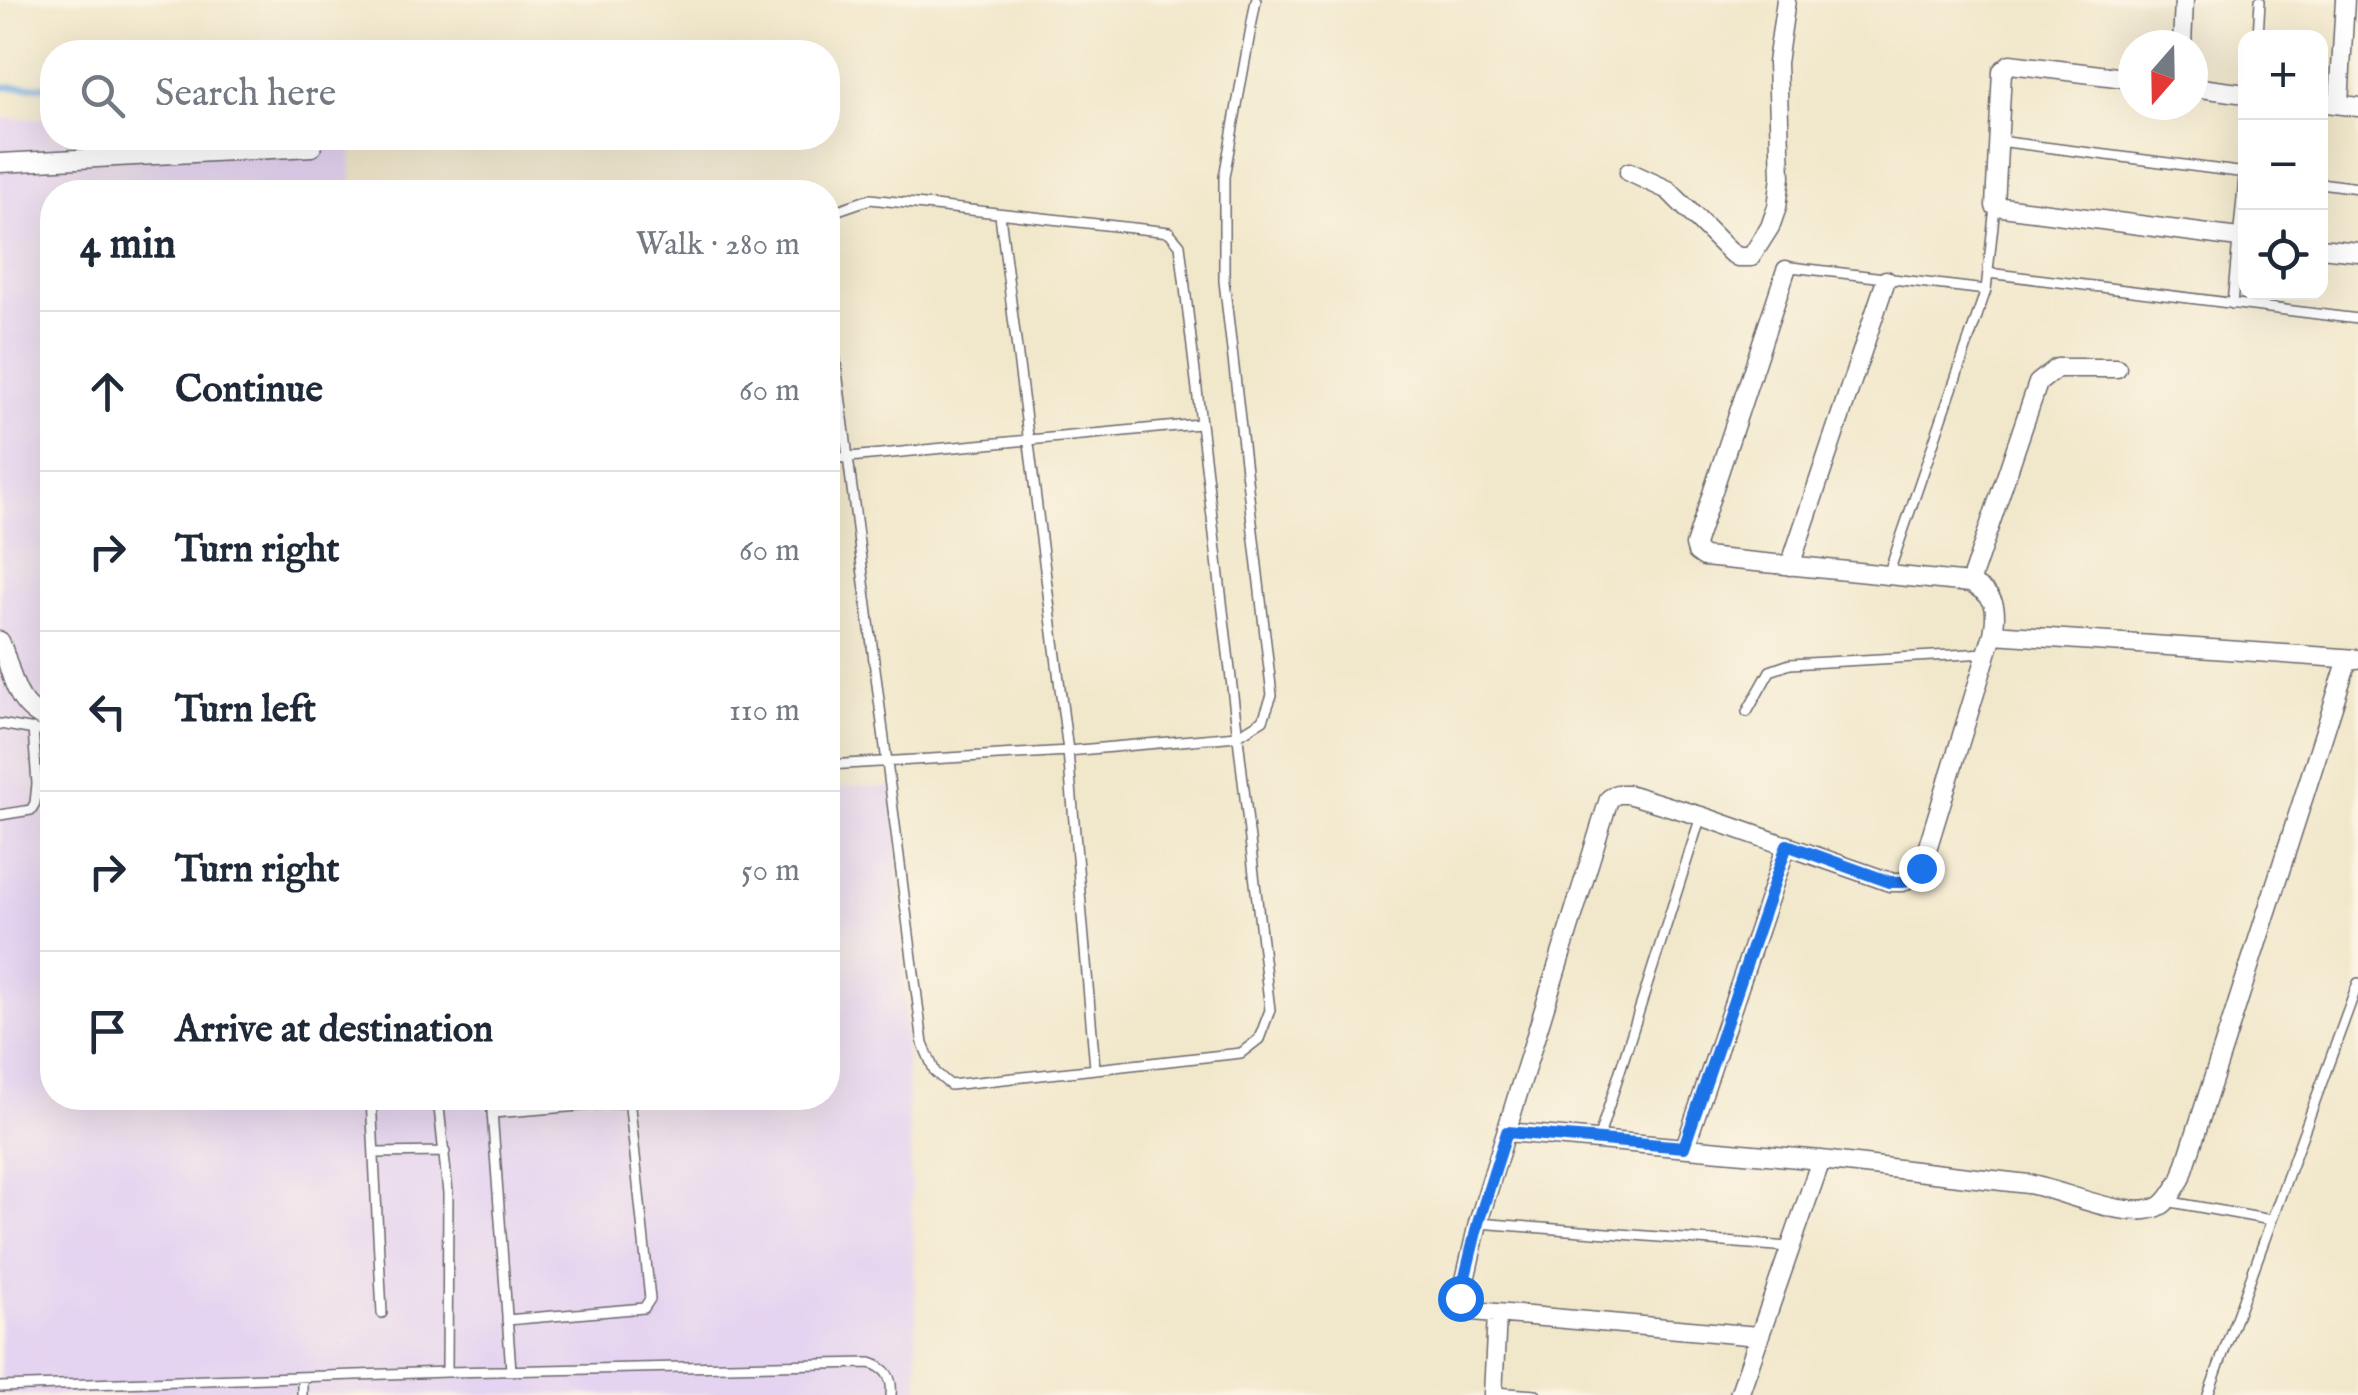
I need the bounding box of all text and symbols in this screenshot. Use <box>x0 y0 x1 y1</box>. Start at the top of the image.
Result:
north arrow <box>2118 30 2208 120</box>
map controls <box>2238 30 2328 300</box>
button: + <box>2238 30 2328 120</box>
search box <box>40 40 840 150</box>
icon: search <box>75 68 130 123</box>
text: Search here <box>155 71 336 119</box>
button: − <box>2238 120 2328 210</box>
button: locate <box>2238 210 2328 300</box>
text: 4 min <box>80 219 176 272</box>
text: Walk · 280 m <box>636 225 800 266</box>
icon: ahead <box>80 364 135 419</box>
text: Continue <box>175 367 323 415</box>
text: 60 m <box>739 371 800 412</box>
icon: right <box>80 524 135 579</box>
text: Turn right <box>175 527 339 575</box>
text: 60 m <box>739 531 800 572</box>
icon: left <box>80 684 135 739</box>
text: Turn left <box>175 687 316 735</box>
text: 110 m <box>729 691 800 732</box>
icon: right <box>80 844 135 899</box>
route end <box>1899 846 1945 892</box>
text: Turn right <box>175 847 339 895</box>
text: 50 m <box>741 851 800 892</box>
icon: arrive <box>80 1004 135 1059</box>
text: Arrive at destination <box>175 1007 493 1055</box>
route start <box>1438 1276 1484 1322</box>

